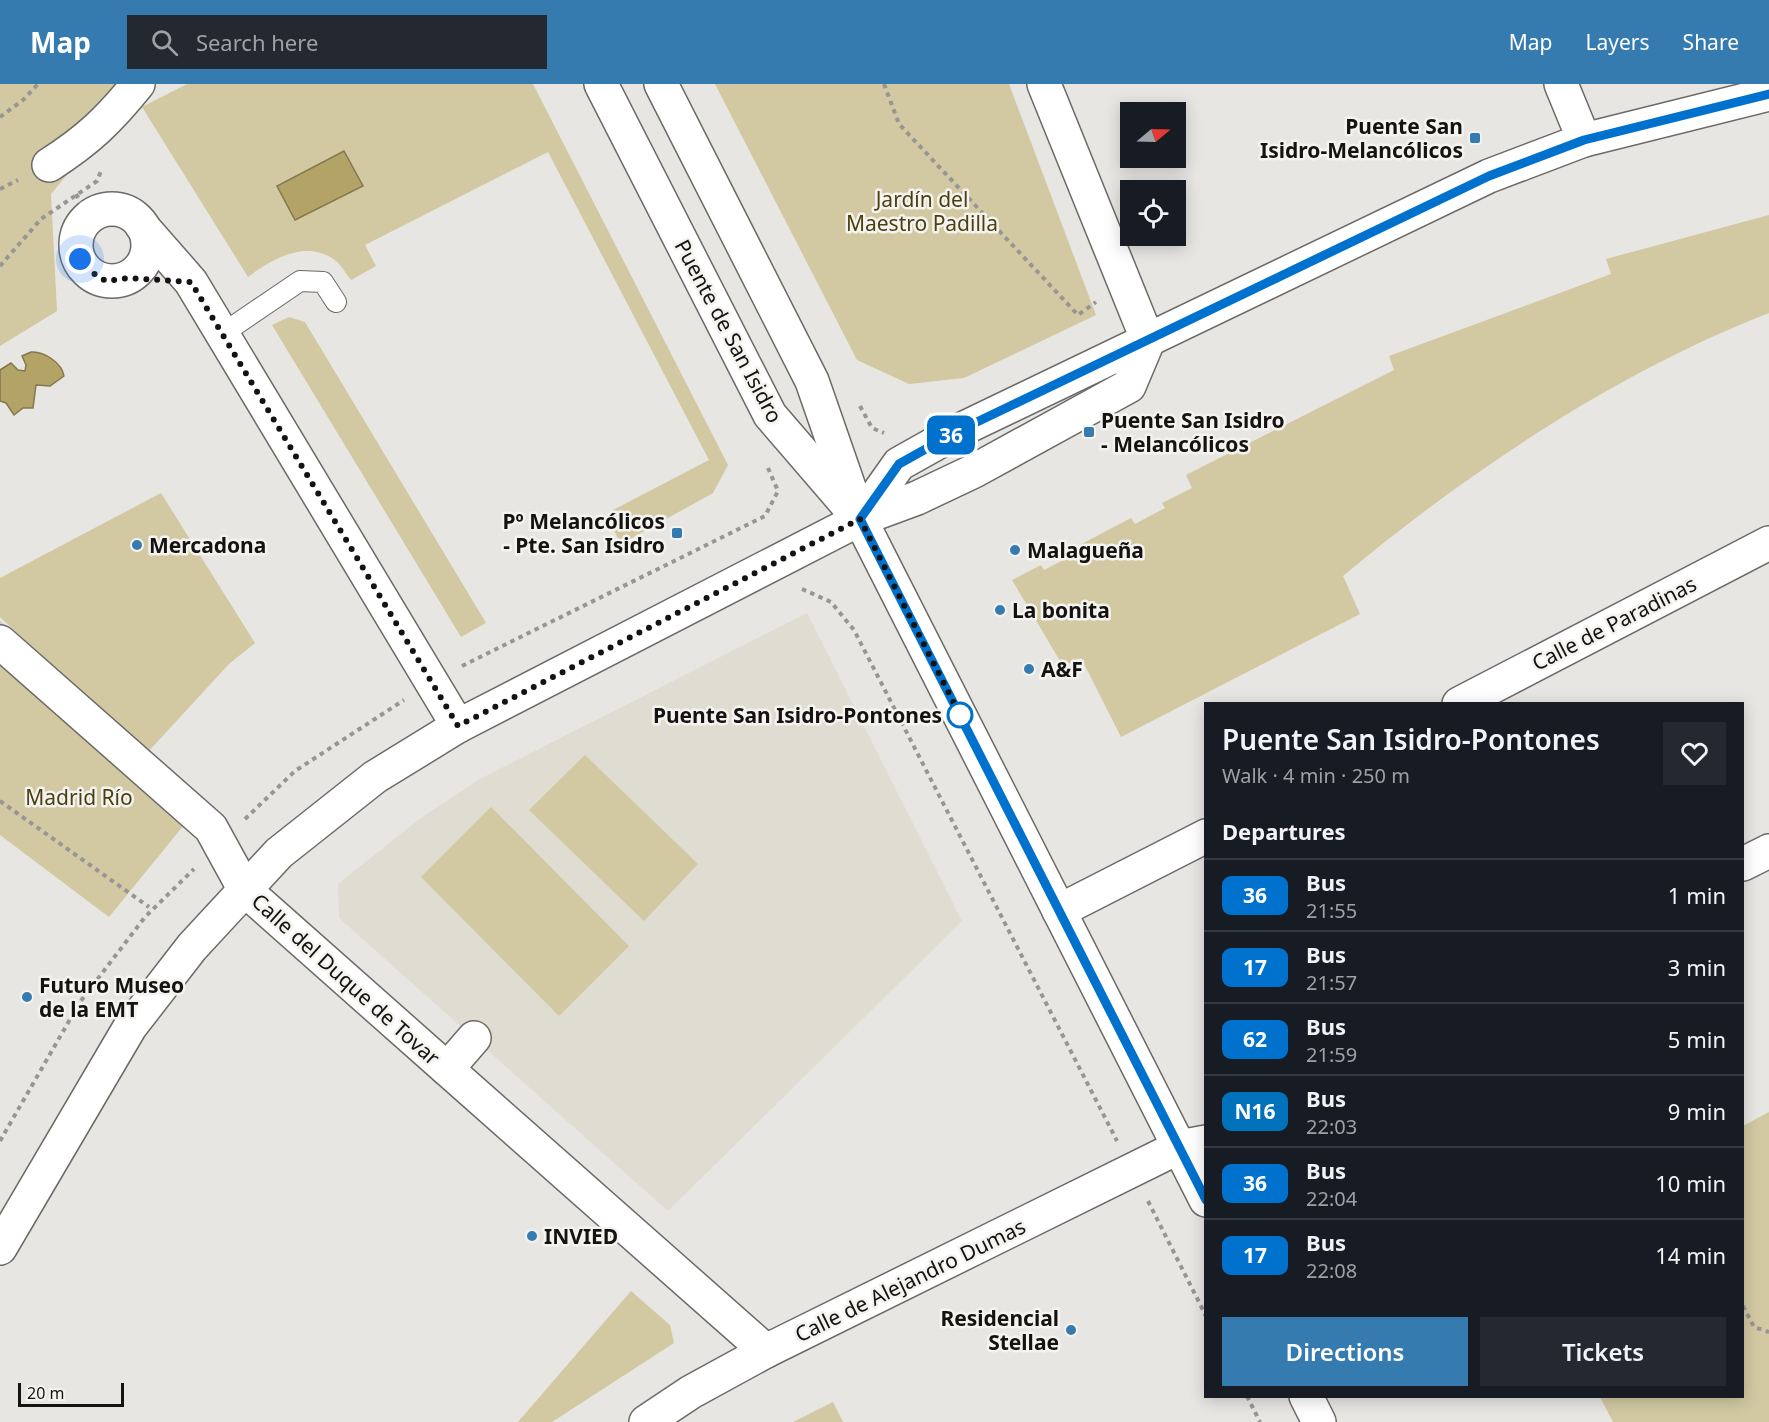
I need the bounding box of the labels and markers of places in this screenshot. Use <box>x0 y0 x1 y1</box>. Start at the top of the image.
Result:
place label: Puente San Isidro-Melancólicos <box>1260 112 1463 164</box>
marker: Puente San Isidro-Melancólicos <box>1468 131 1482 145</box>
place label: Puente San Isidro - Melancólicos <box>1101 406 1285 458</box>
marker: Puente San Isidro - Melancólicos <box>1082 425 1096 439</box>
place label: Pº Melancólicos - Pte. San Isidro <box>503 507 665 559</box>
marker: Pº Melancólicos - Pte. San Isidro <box>670 526 684 540</box>
place label: Mercadona <box>149 531 266 559</box>
place label: Malagueña <box>1027 536 1144 564</box>
marker: Mercadona <box>130 538 144 552</box>
marker: Malagueña <box>1008 543 1022 557</box>
place label: La bonita <box>1012 596 1110 624</box>
marker: La bonita <box>993 603 1007 617</box>
place label: A&F <box>1041 655 1083 683</box>
marker: A&F <box>1022 662 1036 676</box>
place label: Puente San Isidro-Pontones <box>653 701 942 729</box>
marker: Puente San Isidro-Pontones <box>947 702 973 728</box>
place label: Futuro Museo de la EMT <box>39 971 184 1023</box>
marker: Futuro Museo de la EMT <box>20 990 34 1004</box>
place label: INVIED <box>544 1222 618 1250</box>
marker: INVIED <box>525 1229 539 1243</box>
place label: Residencial Stellae <box>940 1304 1059 1356</box>
marker: Residencial Stellae <box>1064 1323 1078 1337</box>

